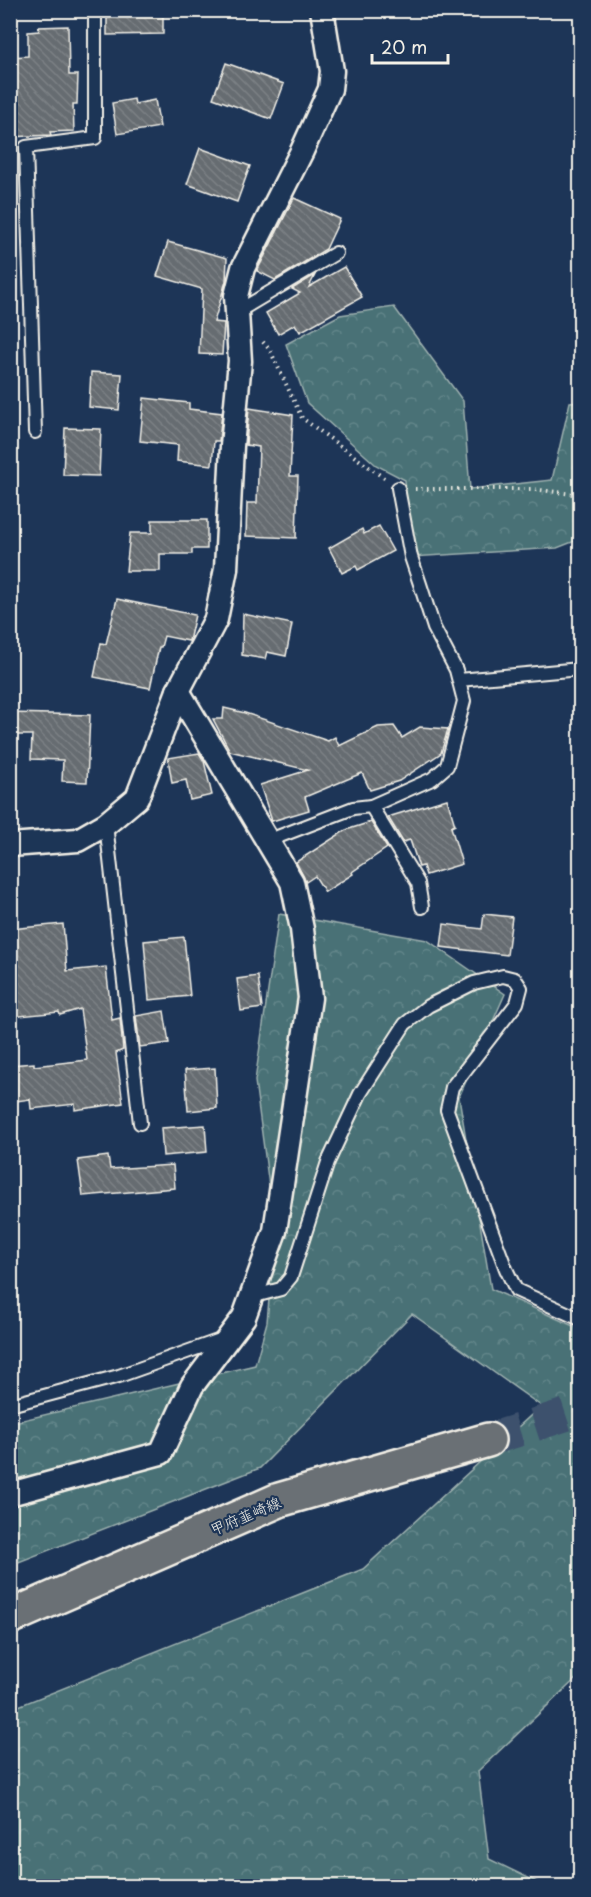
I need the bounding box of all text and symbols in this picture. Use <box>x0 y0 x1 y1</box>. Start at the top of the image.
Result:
scale bar <box>372 27 448 65</box>
text: 20 m <box>381 33 427 60</box>
street label: 甲府韮崎線 <box>206 1490 284 1540</box>

